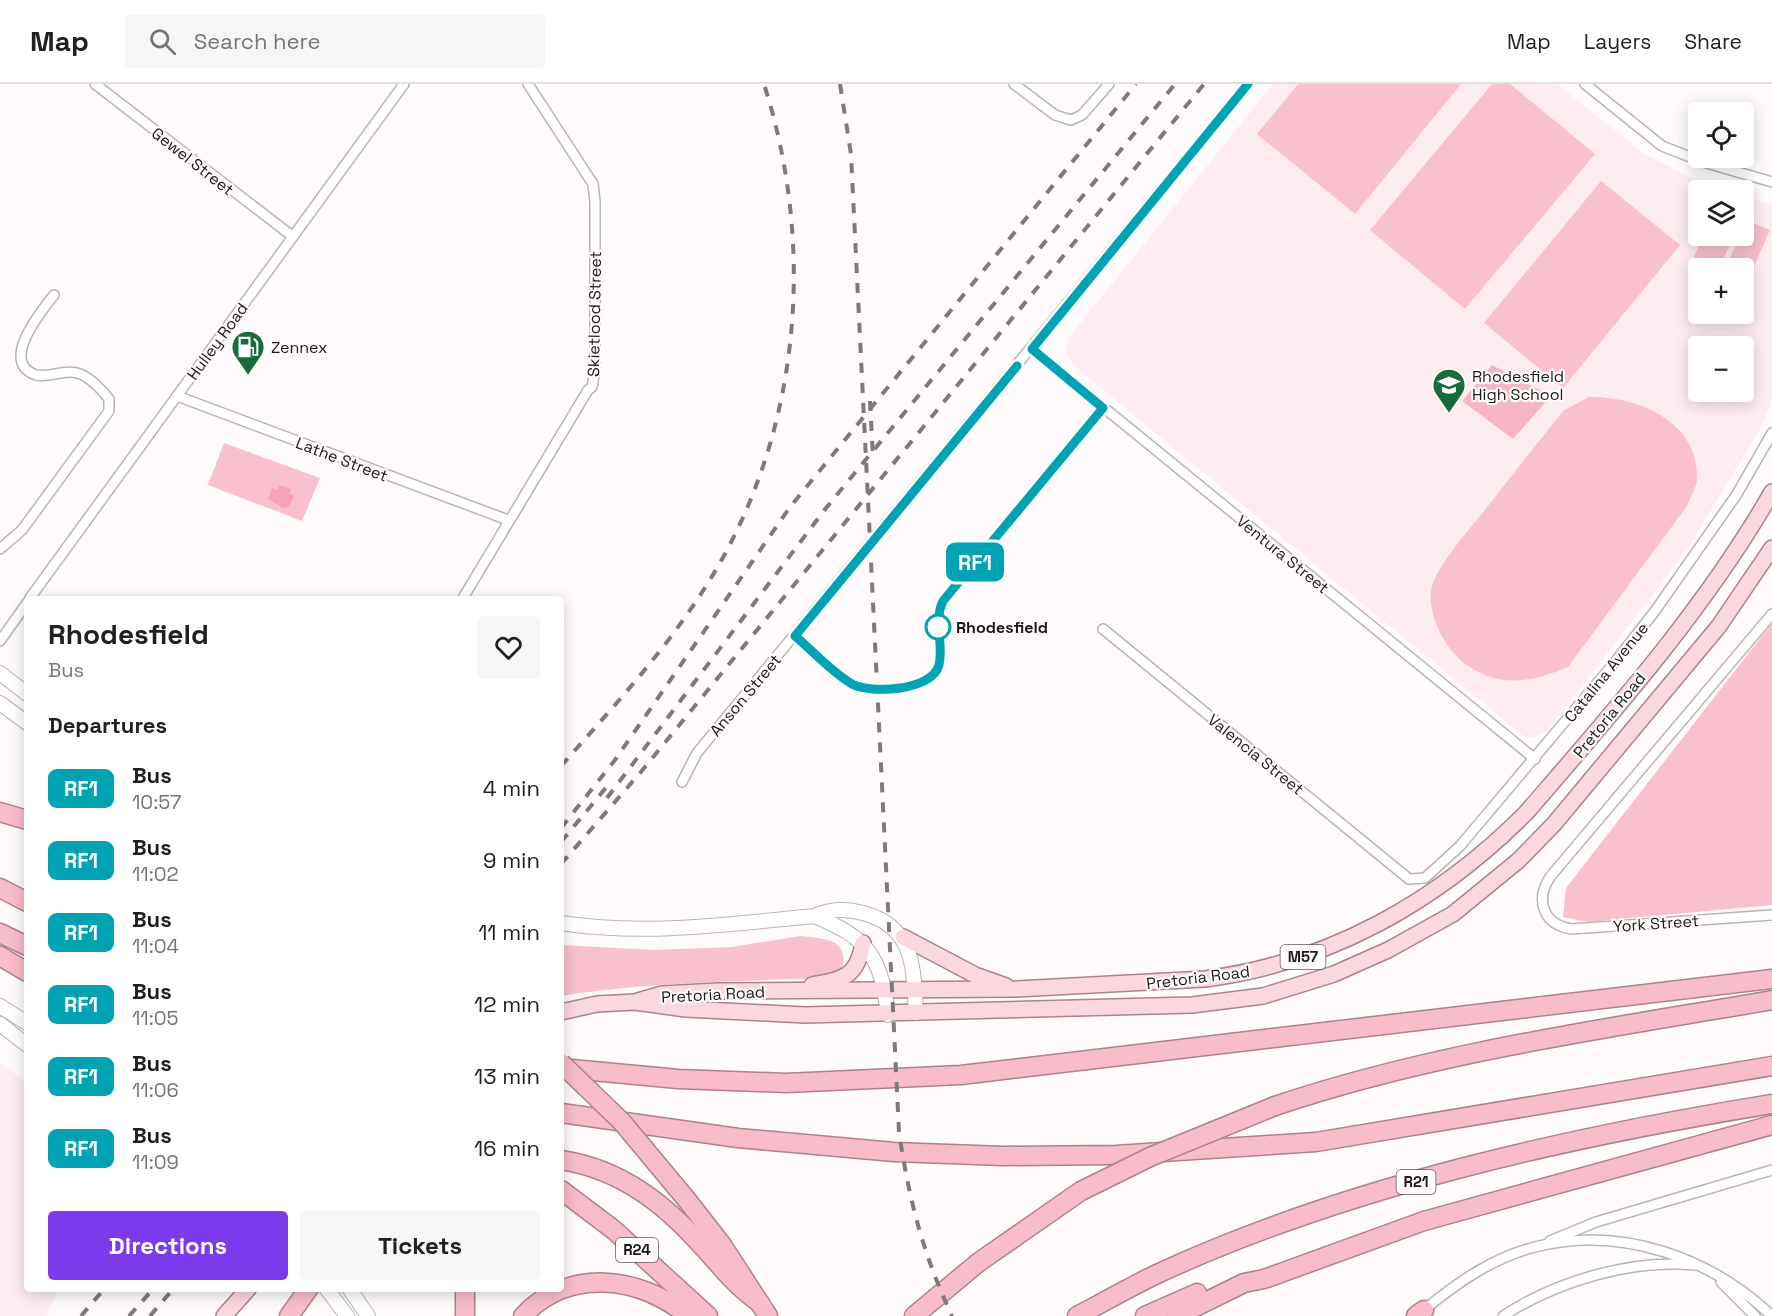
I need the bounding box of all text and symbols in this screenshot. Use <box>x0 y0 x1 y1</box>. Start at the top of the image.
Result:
search box <box>125 14 545 68</box>
text: Map <box>30 23 89 59</box>
icon: search <box>146 25 179 58</box>
text: Search here <box>194 27 321 55</box>
text: Map <box>1507 28 1551 55</box>
text: Layers <box>1584 28 1651 55</box>
text: Share <box>1684 28 1742 55</box>
map controls <box>1688 102 1754 402</box>
button: locate <box>1688 102 1754 168</box>
street label: Gewel Street <box>147 123 238 200</box>
button: layers <box>1688 180 1754 246</box>
street label: Skietlood Street <box>583 251 606 377</box>
button: + <box>1688 258 1754 324</box>
street label: Hulley Road <box>182 298 253 384</box>
fuel station icon: Zennex <box>230 329 266 376</box>
button: − <box>1688 336 1754 402</box>
place label: Zennex <box>271 337 328 358</box>
place label: Rhodesfield High School <box>1472 366 1564 405</box>
school or university icon: Rhodesfield High School <box>1431 367 1467 414</box>
street label: Lathe Street <box>293 432 391 487</box>
street label: Ventura Street <box>1232 511 1333 598</box>
line badge: RF1 <box>940 542 1010 582</box>
text: RF1 <box>958 549 992 576</box>
marker: Rhodesfield <box>925 614 951 640</box>
text: Rhodesfield <box>48 616 209 652</box>
button: heart <box>477 616 540 679</box>
place label: Rhodesfield <box>956 617 1048 638</box>
street label: Catalina Avenue <box>1560 618 1653 727</box>
street label: Anson Street <box>705 650 786 741</box>
text: Bus <box>48 657 84 683</box>
street label: Pretoria Road <box>1568 668 1650 762</box>
street label: Valencia Street <box>1203 709 1308 800</box>
text: Departures <box>48 711 167 739</box>
text: Bus <box>132 761 172 789</box>
text: 4 min <box>483 774 540 802</box>
text: RF1 <box>64 775 98 802</box>
text: 10:57 <box>132 789 181 815</box>
text: Bus <box>132 833 172 861</box>
text: 9 min <box>483 846 540 874</box>
text: RF1 <box>64 847 98 874</box>
text: 11:02 <box>132 861 179 887</box>
text: Bus <box>132 905 172 933</box>
street label: York Street <box>1612 910 1700 937</box>
text: 11 min <box>478 918 540 946</box>
text: RF1 <box>64 919 98 946</box>
text: 11:04 <box>132 933 179 959</box>
road number: M57 <box>1280 945 1326 969</box>
street label: Pretoria Road <box>1145 961 1251 994</box>
text: Bus <box>132 977 172 1005</box>
street label: Pretoria Road <box>661 981 766 1008</box>
text: 12 min <box>474 990 540 1018</box>
text: RF1 <box>64 991 98 1018</box>
text: 11:05 <box>132 1005 179 1031</box>
text: Bus <box>132 1049 172 1077</box>
text: 13 min <box>474 1062 540 1090</box>
text: RF1 <box>64 1063 98 1090</box>
text: 11:06 <box>132 1077 179 1103</box>
text: Bus <box>132 1121 172 1149</box>
text: 16 min <box>474 1134 540 1162</box>
text: RF1 <box>64 1135 98 1162</box>
text: 11:09 <box>132 1149 179 1175</box>
road number: R21 <box>1396 1170 1436 1194</box>
button: Directions <box>48 1211 288 1280</box>
button: Tickets <box>300 1211 540 1280</box>
road number: R24 <box>616 1238 658 1262</box>

